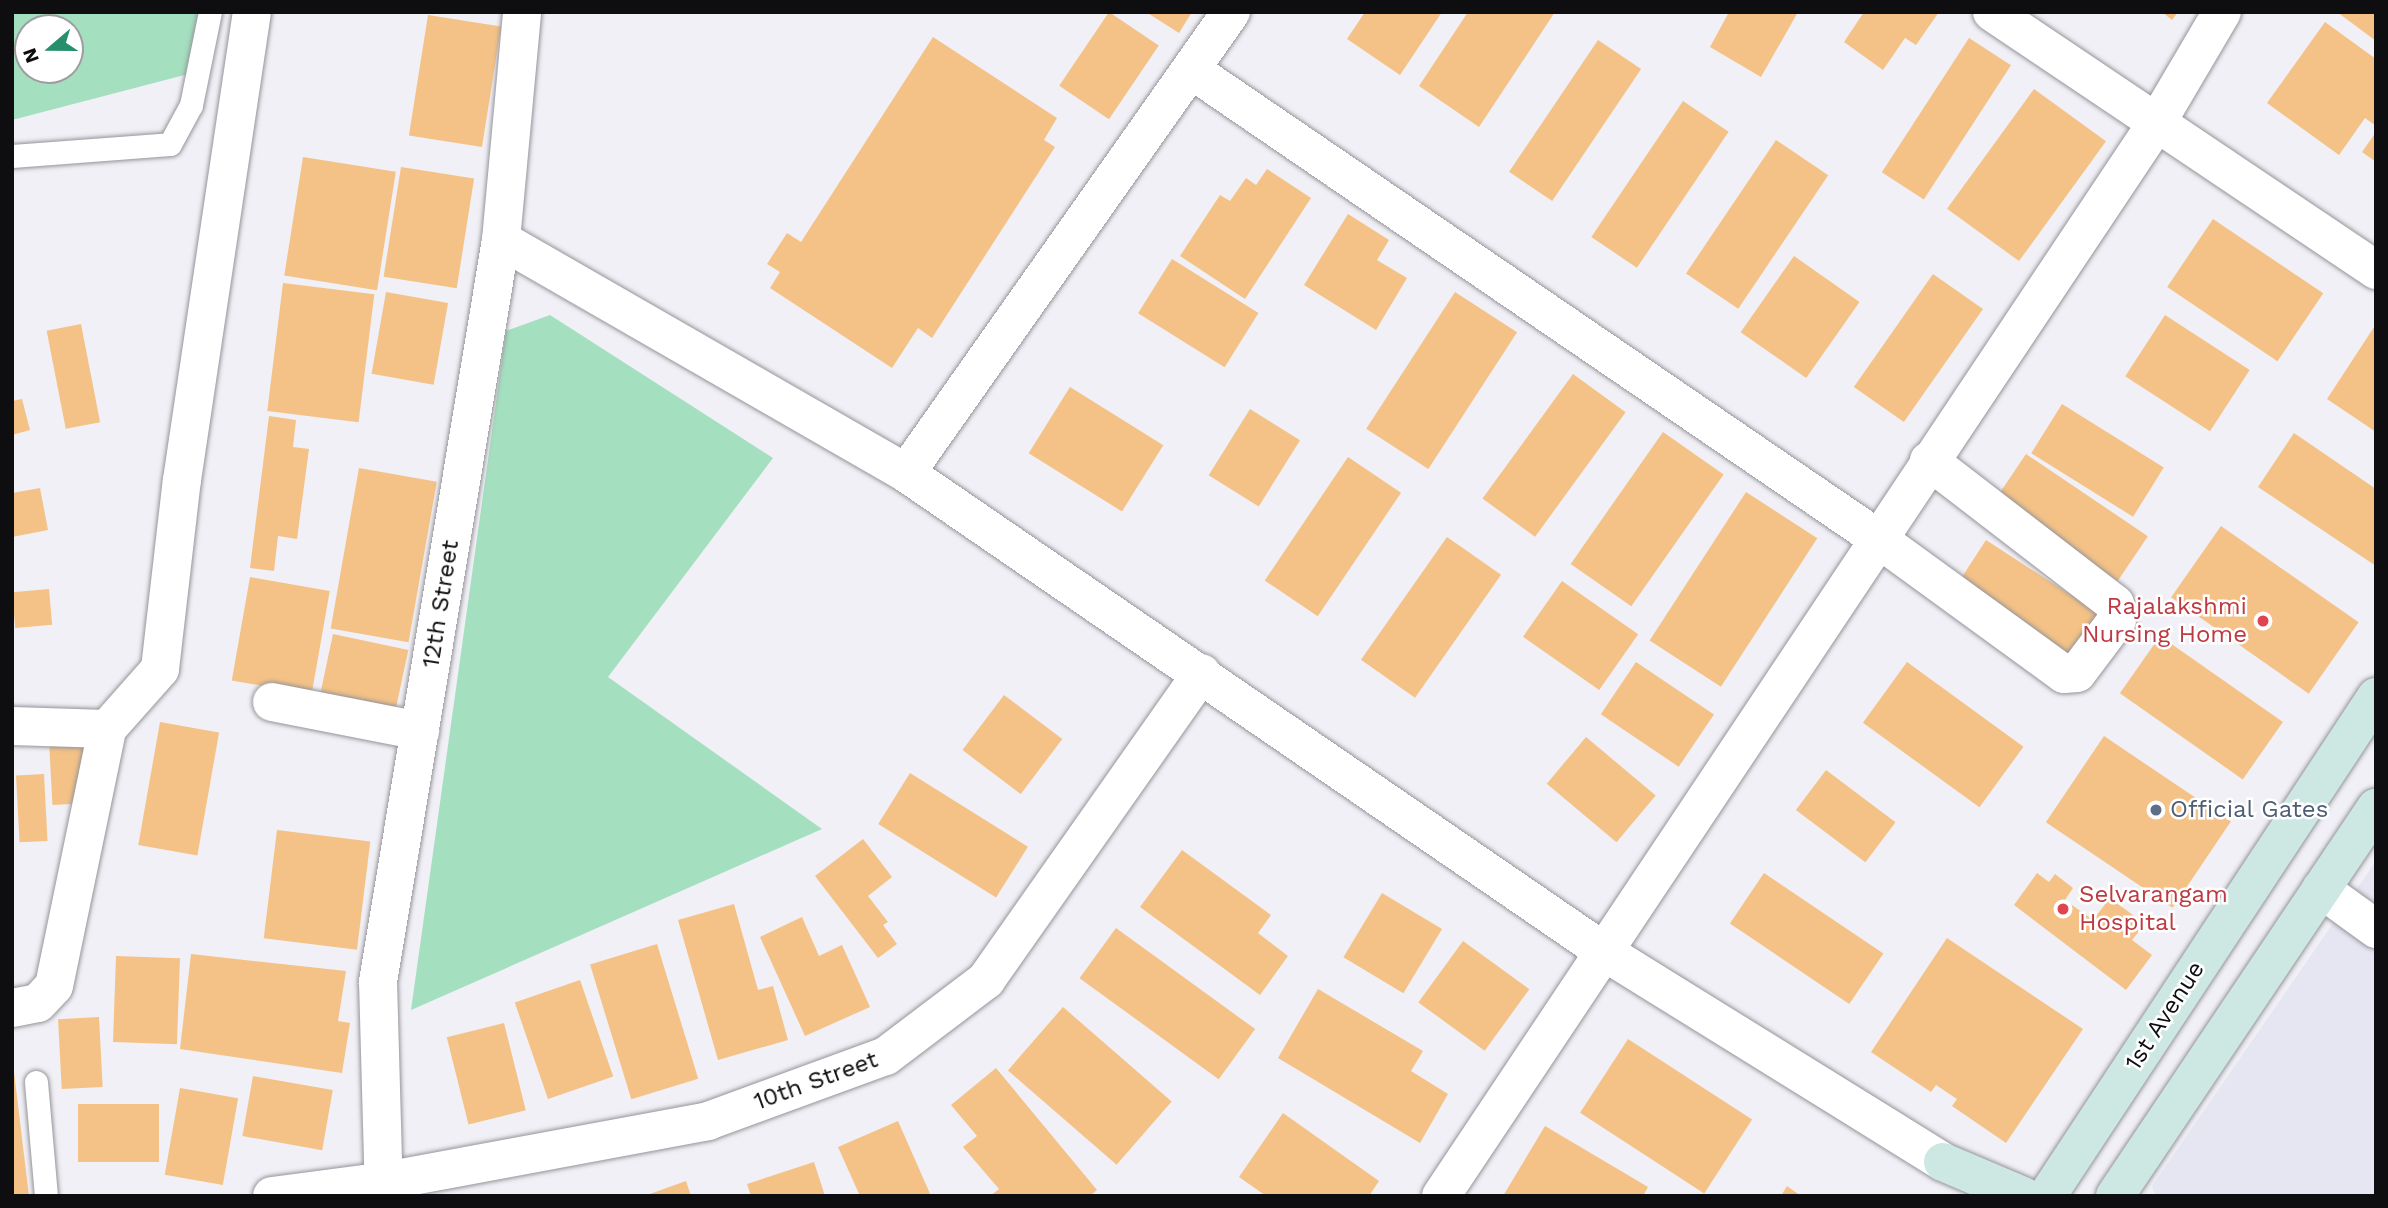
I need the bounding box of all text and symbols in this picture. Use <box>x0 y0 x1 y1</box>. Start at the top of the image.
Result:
north arrow <box>14 14 84 84</box>
text: N <box>17 45 44 66</box>
street label: 12th Street <box>417 538 465 670</box>
place label: Rajalakshmi Nursing Home <box>2082 593 2247 649</box>
marker: Rajalakshmi Nursing Home <box>2253 611 2273 631</box>
place label: Official Gates <box>2170 796 2329 824</box>
marker: Official Gates <box>2148 802 2164 818</box>
place label: Selvarangam Hospital <box>2079 881 2228 937</box>
marker: Selvarangam Hospital <box>2053 899 2073 919</box>
street label: 1st Avenue <box>2119 956 2211 1076</box>
street label: 10th Street <box>750 1045 882 1117</box>

